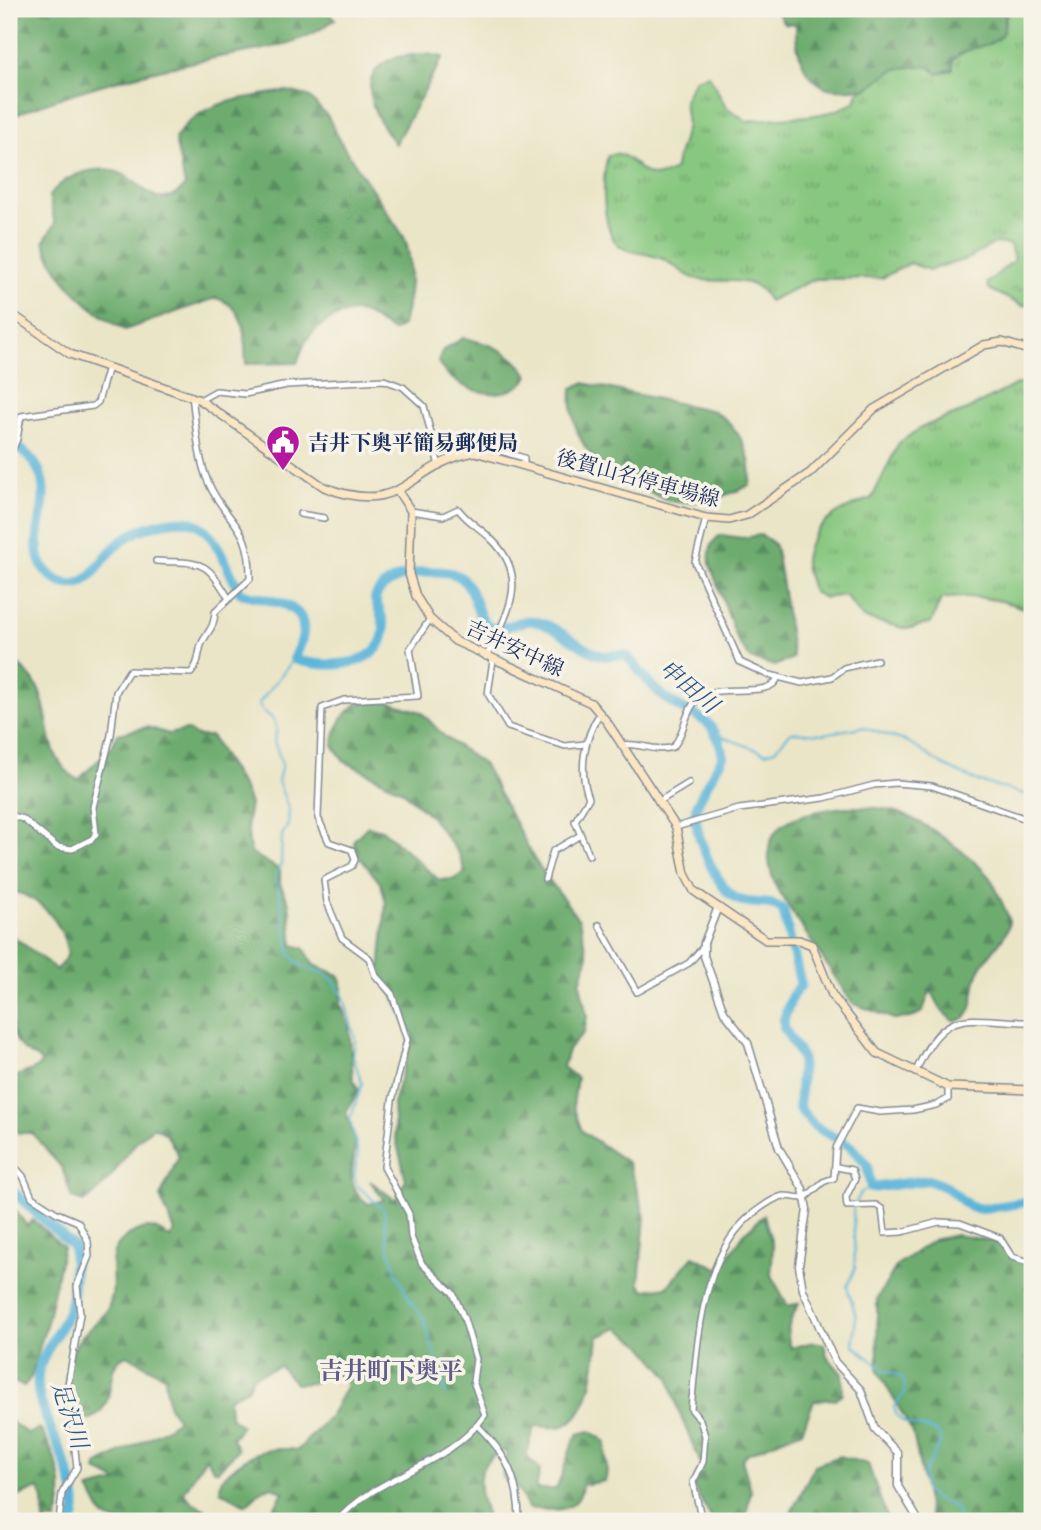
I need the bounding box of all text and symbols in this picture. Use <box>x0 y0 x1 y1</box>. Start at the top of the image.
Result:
public building icon: 吉井下奥平簡易郵便局 <box>264 423 302 472</box>
place label: 吉井下奥平簡易郵便局 <box>308 430 518 455</box>
street label: 後賀山名停車場線 <box>554 444 722 512</box>
street label: 吉井安中線 <box>462 614 568 682</box>
water label: 申田川 <box>654 653 727 721</box>
district label: 吉井町下奥平 <box>319 1356 463 1385</box>
water label: 足沢川 <box>46 1378 95 1455</box>

